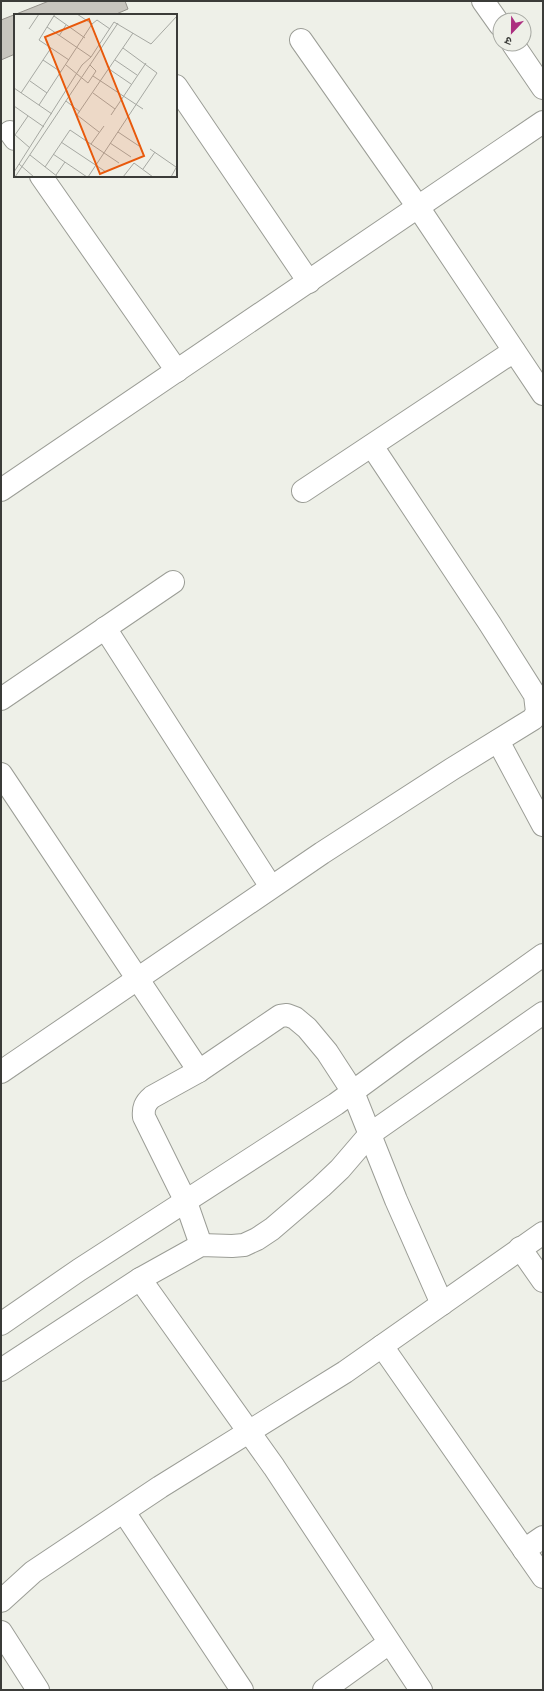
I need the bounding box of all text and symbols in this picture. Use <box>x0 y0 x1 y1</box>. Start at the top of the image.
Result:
north arrow <box>492 12 532 52</box>
inset map <box>14 14 177 177</box>
text: उ <box>503 33 514 48</box>

